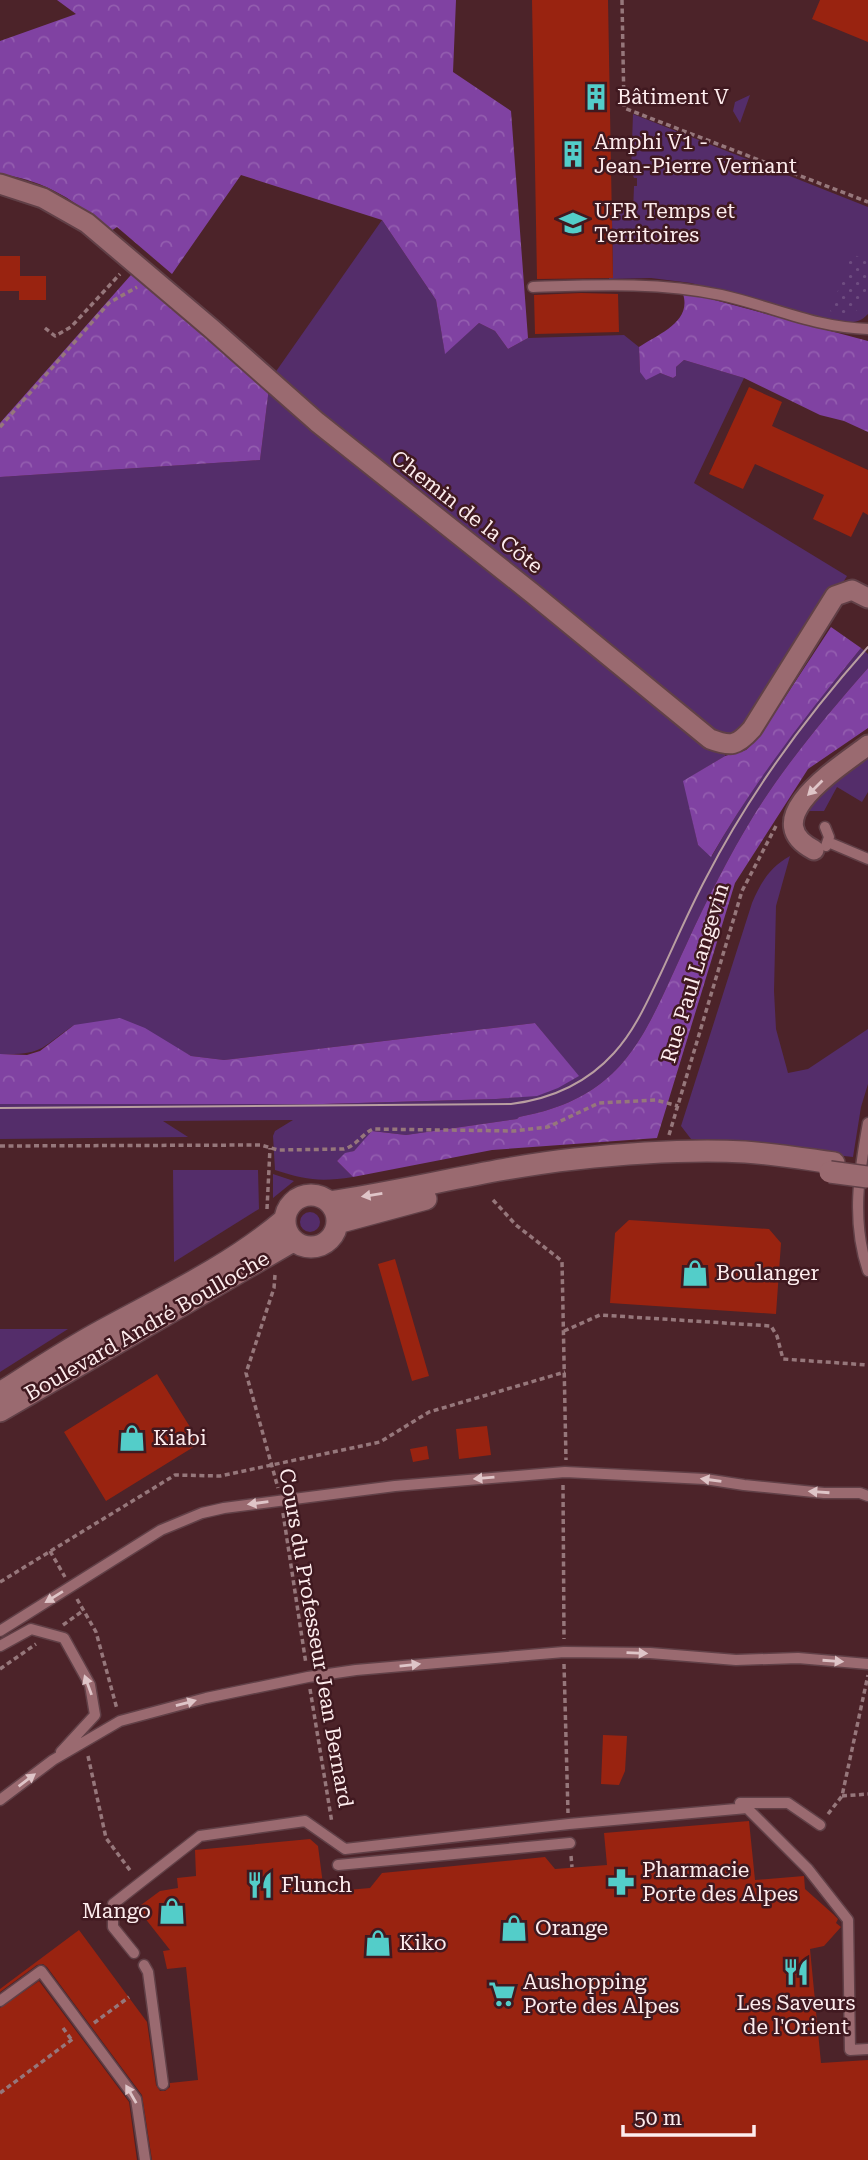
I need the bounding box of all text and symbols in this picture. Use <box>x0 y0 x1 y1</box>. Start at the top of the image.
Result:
building icon: Bâtiment V <box>581 82 611 112</box>
place label: Bâtiment V <box>617 85 729 109</box>
place label: Amphi V1 - Jean-Pierre Vernant <box>594 130 797 178</box>
building icon: Amphi V1 - Jean-Pierre Vernant <box>558 139 588 169</box>
place label: UFR Temps et Territoires <box>594 199 735 247</box>
school or university icon: UFR Temps et Territoires <box>558 208 588 238</box>
street label: Chemin de la Côte <box>386 445 548 579</box>
one-way arrow <box>807 779 824 796</box>
street label: Rue Paul Langevin <box>656 880 734 1066</box>
one-way arrow <box>361 1190 383 1201</box>
street label: Boulevard André Boulloche <box>21 1246 273 1406</box>
shop icon: Boulanger <box>680 1258 710 1288</box>
place label: Boulanger <box>716 1261 819 1285</box>
shop icon: Kiabi <box>117 1423 147 1453</box>
place label: Kiabi <box>153 1426 207 1450</box>
street label: Cours du Professeur Jean Bernard <box>274 1467 358 1810</box>
one-way arrow <box>473 1473 495 1484</box>
one-way arrow <box>700 1474 722 1485</box>
one-way arrow <box>808 1486 830 1497</box>
one-way arrow <box>247 1498 269 1509</box>
one-way arrow <box>45 1590 64 1603</box>
one-way arrow <box>626 1647 648 1658</box>
one-way arrow <box>822 1656 844 1667</box>
one-way arrow <box>399 1659 421 1670</box>
one-way arrow <box>82 1674 93 1695</box>
one-way arrow <box>175 1697 197 1708</box>
one-way arrow <box>17 1772 35 1787</box>
place label: Pharmacie Porte des Alpes <box>642 1858 798 1906</box>
pharmacy icon: Pharmacie Porte des Alpes <box>606 1867 636 1897</box>
restaurant icon: Flunch <box>245 1870 275 1900</box>
place label: Flunch <box>281 1873 352 1897</box>
shop icon: Mango <box>157 1896 187 1926</box>
place label: Mango <box>82 1899 151 1923</box>
shop icon: Orange <box>499 1913 529 1943</box>
place label: Orange <box>535 1916 608 1940</box>
shop icon: Kiko <box>363 1928 393 1958</box>
place label: Kiko <box>399 1931 447 1955</box>
restaurant icon: Les Saveurs de l'Orient <box>781 1957 811 1987</box>
place label: Aushopping Porte des Alpes <box>523 1970 679 2018</box>
supermarket icon: Aushopping Porte des Alpes <box>487 1979 517 2009</box>
place label: Les Saveurs de l'Orient <box>737 1991 855 2039</box>
one-way arrow <box>125 2085 137 2104</box>
scale bar <box>623 2094 754 2138</box>
text: 50 m <box>634 2106 682 2130</box>

